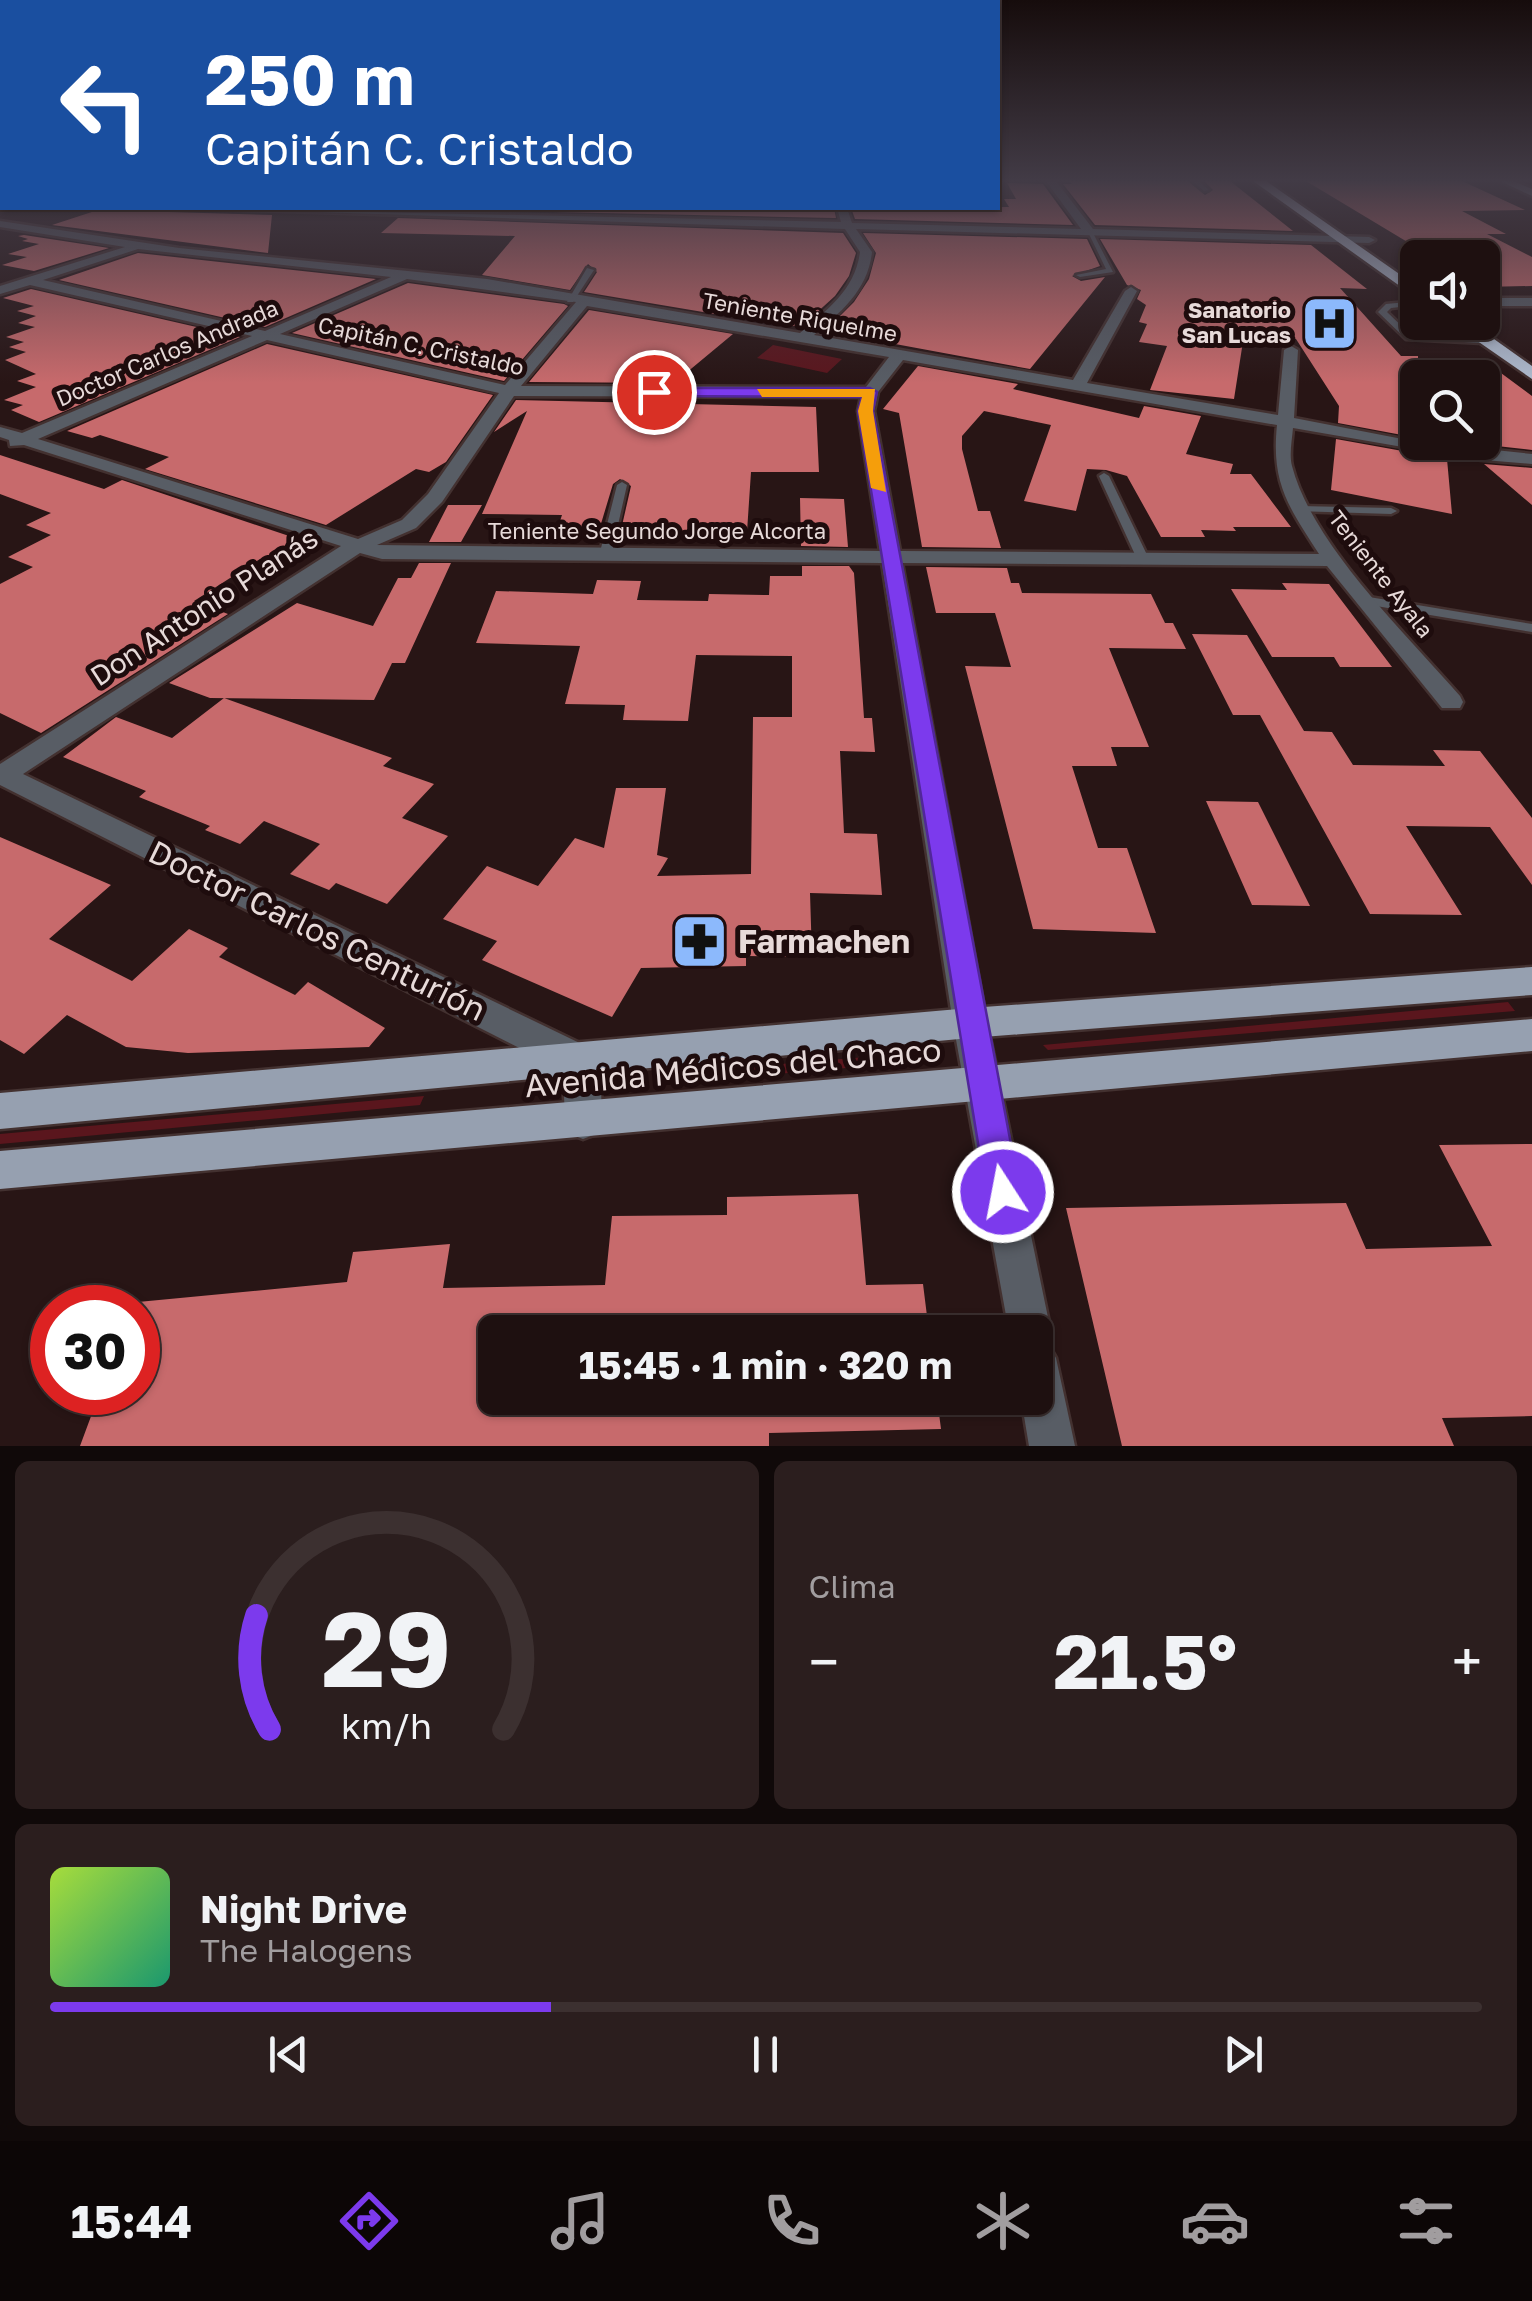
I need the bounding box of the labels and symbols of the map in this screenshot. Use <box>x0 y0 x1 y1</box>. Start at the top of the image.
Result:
street label: Teniente Riquelme <box>701 286 899 347</box>
hospital icon: Sanatorio San Lucas <box>1300 293 1360 353</box>
street label: Doctor Carlos Andrada <box>52 294 282 412</box>
place label: Sanatorio San Lucas <box>1182 296 1291 348</box>
street label: Capitán C. Cristaldo <box>316 311 526 381</box>
pin <box>612 350 697 435</box>
street label: Teniente Ayala <box>1323 505 1439 643</box>
street label: Teniente Segundo Jorge Alcorta <box>488 517 826 544</box>
street label: Don Antonio Planás <box>84 521 323 692</box>
street label: Doctor Carlos Centurión <box>143 832 492 1028</box>
pharmacy icon: Farmachen <box>669 912 729 972</box>
place label: Farmachen <box>738 922 910 960</box>
street label: Avenida Médicos del Chaco <box>523 1030 943 1104</box>
position arrow <box>951 1140 1055 1244</box>
speed limit sign: 30 <box>30 1285 160 1415</box>

